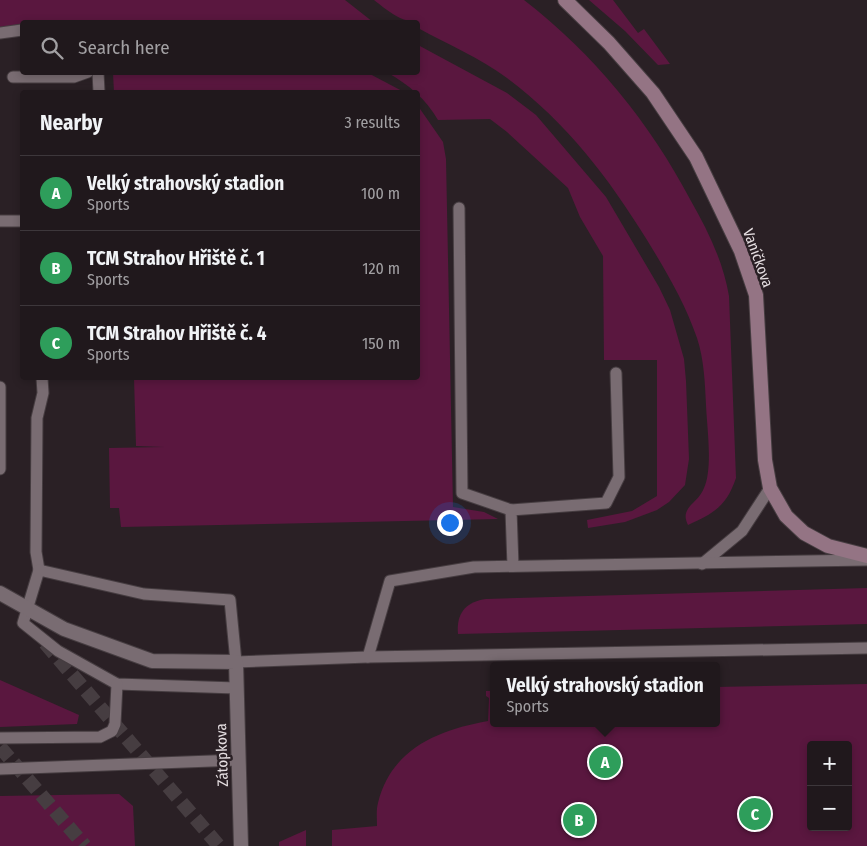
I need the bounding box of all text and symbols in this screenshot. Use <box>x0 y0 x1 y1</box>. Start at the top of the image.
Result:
search box <box>20 20 420 75</box>
icon: search <box>38 34 66 62</box>
text: Search here <box>78 36 170 59</box>
text: Nearby <box>40 110 102 136</box>
text: 3 results <box>344 113 400 132</box>
text: Velký strahovský stadion <box>87 172 284 195</box>
text: A <box>52 184 60 203</box>
text: 100 m <box>361 184 400 203</box>
text: Sports <box>87 195 130 214</box>
street label: Vaníčkova <box>739 226 777 290</box>
text: TCM Strahov Hřiště č. 1 <box>87 247 265 270</box>
text: B <box>52 259 60 278</box>
text: 120 m <box>362 259 400 278</box>
text: Sports <box>87 270 130 289</box>
text: TCM Strahov Hřiště č. 4 <box>87 322 267 345</box>
text: C <box>52 334 60 353</box>
text: 150 m <box>362 334 400 353</box>
text: Sports <box>87 345 130 364</box>
your location <box>437 510 463 536</box>
popup <box>490 662 720 727</box>
text: Velký strahovský stadion <box>506 674 704 697</box>
text: Sports <box>506 697 549 716</box>
street label: Zátopkova <box>212 723 232 787</box>
map controls <box>807 741 852 831</box>
button: + <box>807 741 852 786</box>
pin: A <box>589 743 621 781</box>
button: − <box>807 786 852 831</box>
pin: C <box>739 795 771 833</box>
pin: B <box>563 801 595 839</box>

